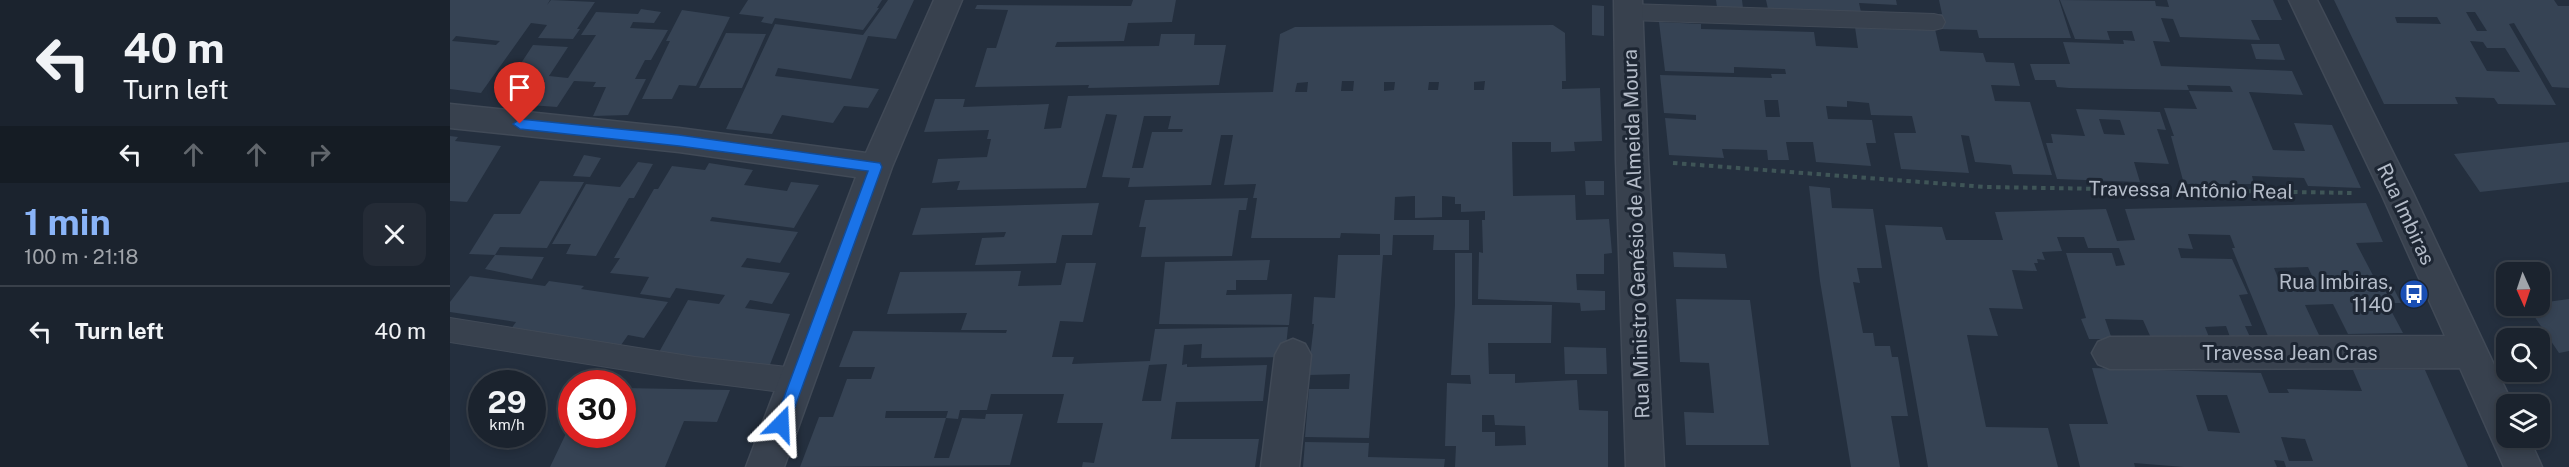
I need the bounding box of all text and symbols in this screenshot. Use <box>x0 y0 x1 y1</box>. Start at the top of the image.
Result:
text: 40 m <box>123 23 225 72</box>
icon: left <box>24 24 102 102</box>
street label: Rua Ministro Genésio de Almeida Moura <box>1618 49 1654 419</box>
pin <box>494 62 545 124</box>
icon: arrive <box>503 71 536 104</box>
text: Turn left <box>123 73 229 105</box>
icon: left <box>114 138 147 171</box>
icon: ahead <box>177 138 210 171</box>
icon: ahead <box>240 138 273 171</box>
icon: right <box>303 138 336 171</box>
street label: Rua Imbiras <box>2372 159 2440 269</box>
street label: Travessa Antônio Real <box>2088 176 2294 204</box>
text: 1 min <box>24 201 111 243</box>
button: close <box>363 203 426 266</box>
text: 100 m · 21:18 <box>24 245 139 269</box>
north arrow <box>2496 262 2550 316</box>
map controls <box>2496 262 2550 448</box>
place label: Rua Imbiras, 1140 <box>2279 270 2393 317</box>
bus stop icon: Rua Imbiras, 1140 <box>2398 278 2430 310</box>
icon: left <box>24 315 57 348</box>
text: Turn left <box>75 318 164 344</box>
text: 40 m <box>374 318 426 344</box>
button: search <box>2496 328 2550 382</box>
street label: Travessa Jean Cras <box>2202 341 2378 365</box>
speed limit sign: 30 <box>558 370 636 448</box>
text: 29 <box>488 384 526 420</box>
position arrow <box>749 392 813 456</box>
button: layers <box>2496 394 2550 448</box>
text: km/h <box>489 416 525 433</box>

